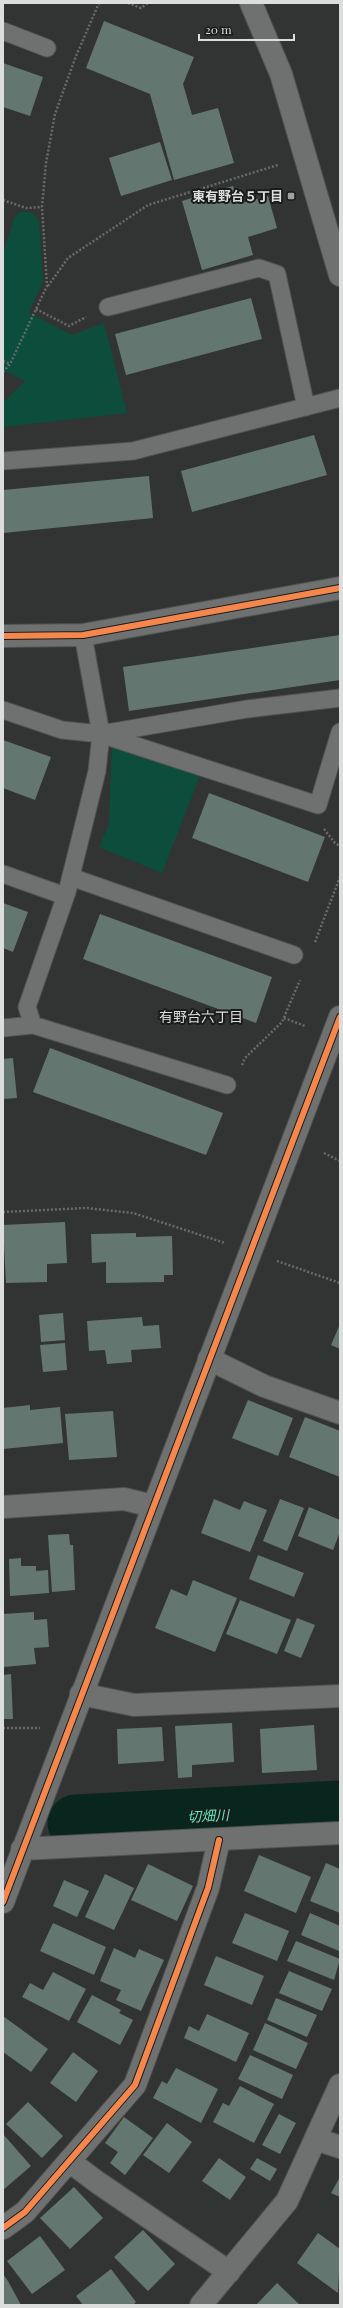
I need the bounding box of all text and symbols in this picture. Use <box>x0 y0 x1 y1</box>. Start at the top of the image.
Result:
scale bar <box>199 16 294 42</box>
text: 20 m <box>205 21 232 37</box>
place label: 東有野台５丁目 <box>192 187 283 204</box>
marker: 東有野台５丁目 <box>286 191 296 201</box>
district label: 有野台六丁目 <box>159 1007 243 1026</box>
water label: 切畑川 <box>187 1805 231 1826</box>

